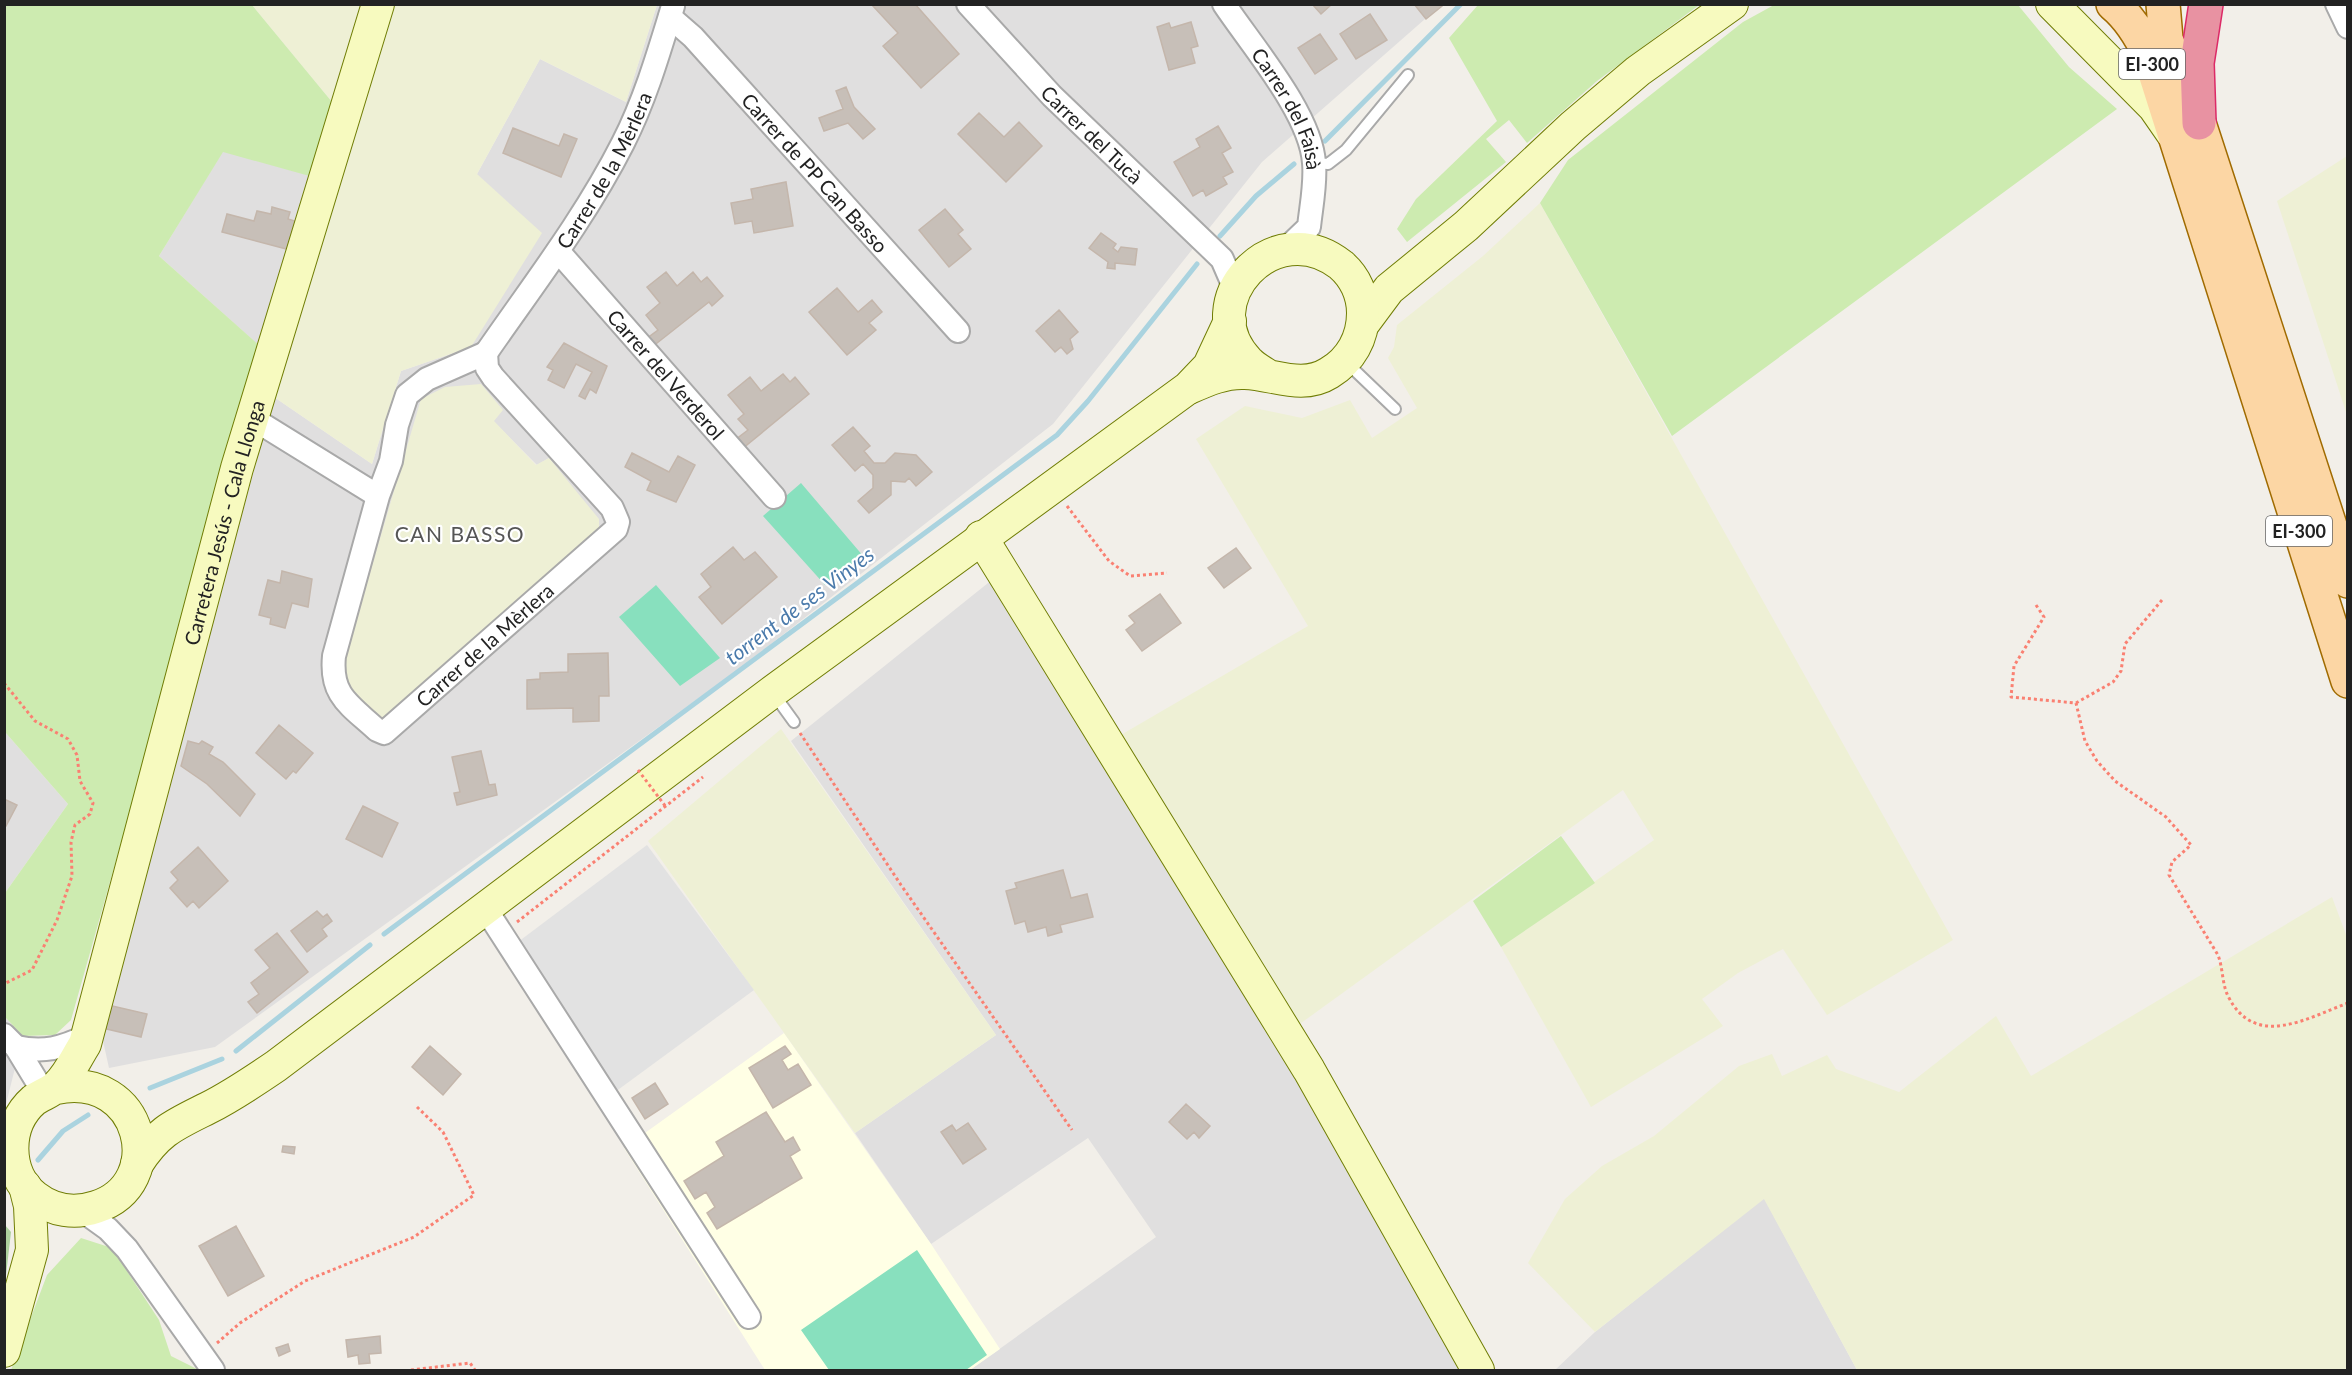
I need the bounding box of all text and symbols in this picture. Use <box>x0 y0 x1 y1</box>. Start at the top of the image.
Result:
street label: Carrer del Faisà <box>1247 43 1327 171</box>
road number: EI-300 <box>2119 49 2185 79</box>
street label: Carrer del Tucà <box>1036 80 1148 189</box>
street label: Carrer de PP Can Basso <box>737 88 893 257</box>
street label: Carrer de la Mèrlera <box>551 89 656 253</box>
street label: Carrer del Verderol <box>603 304 730 444</box>
street label: Carretera Jesús - Cala Llonga <box>179 397 269 648</box>
road number: EI-300 <box>2266 516 2332 546</box>
district label: CAN BASSO <box>395 521 525 546</box>
water label: torrent de ses Vinyes <box>720 541 878 669</box>
street label: Carrer de la Mèrlera <box>411 578 558 712</box>

